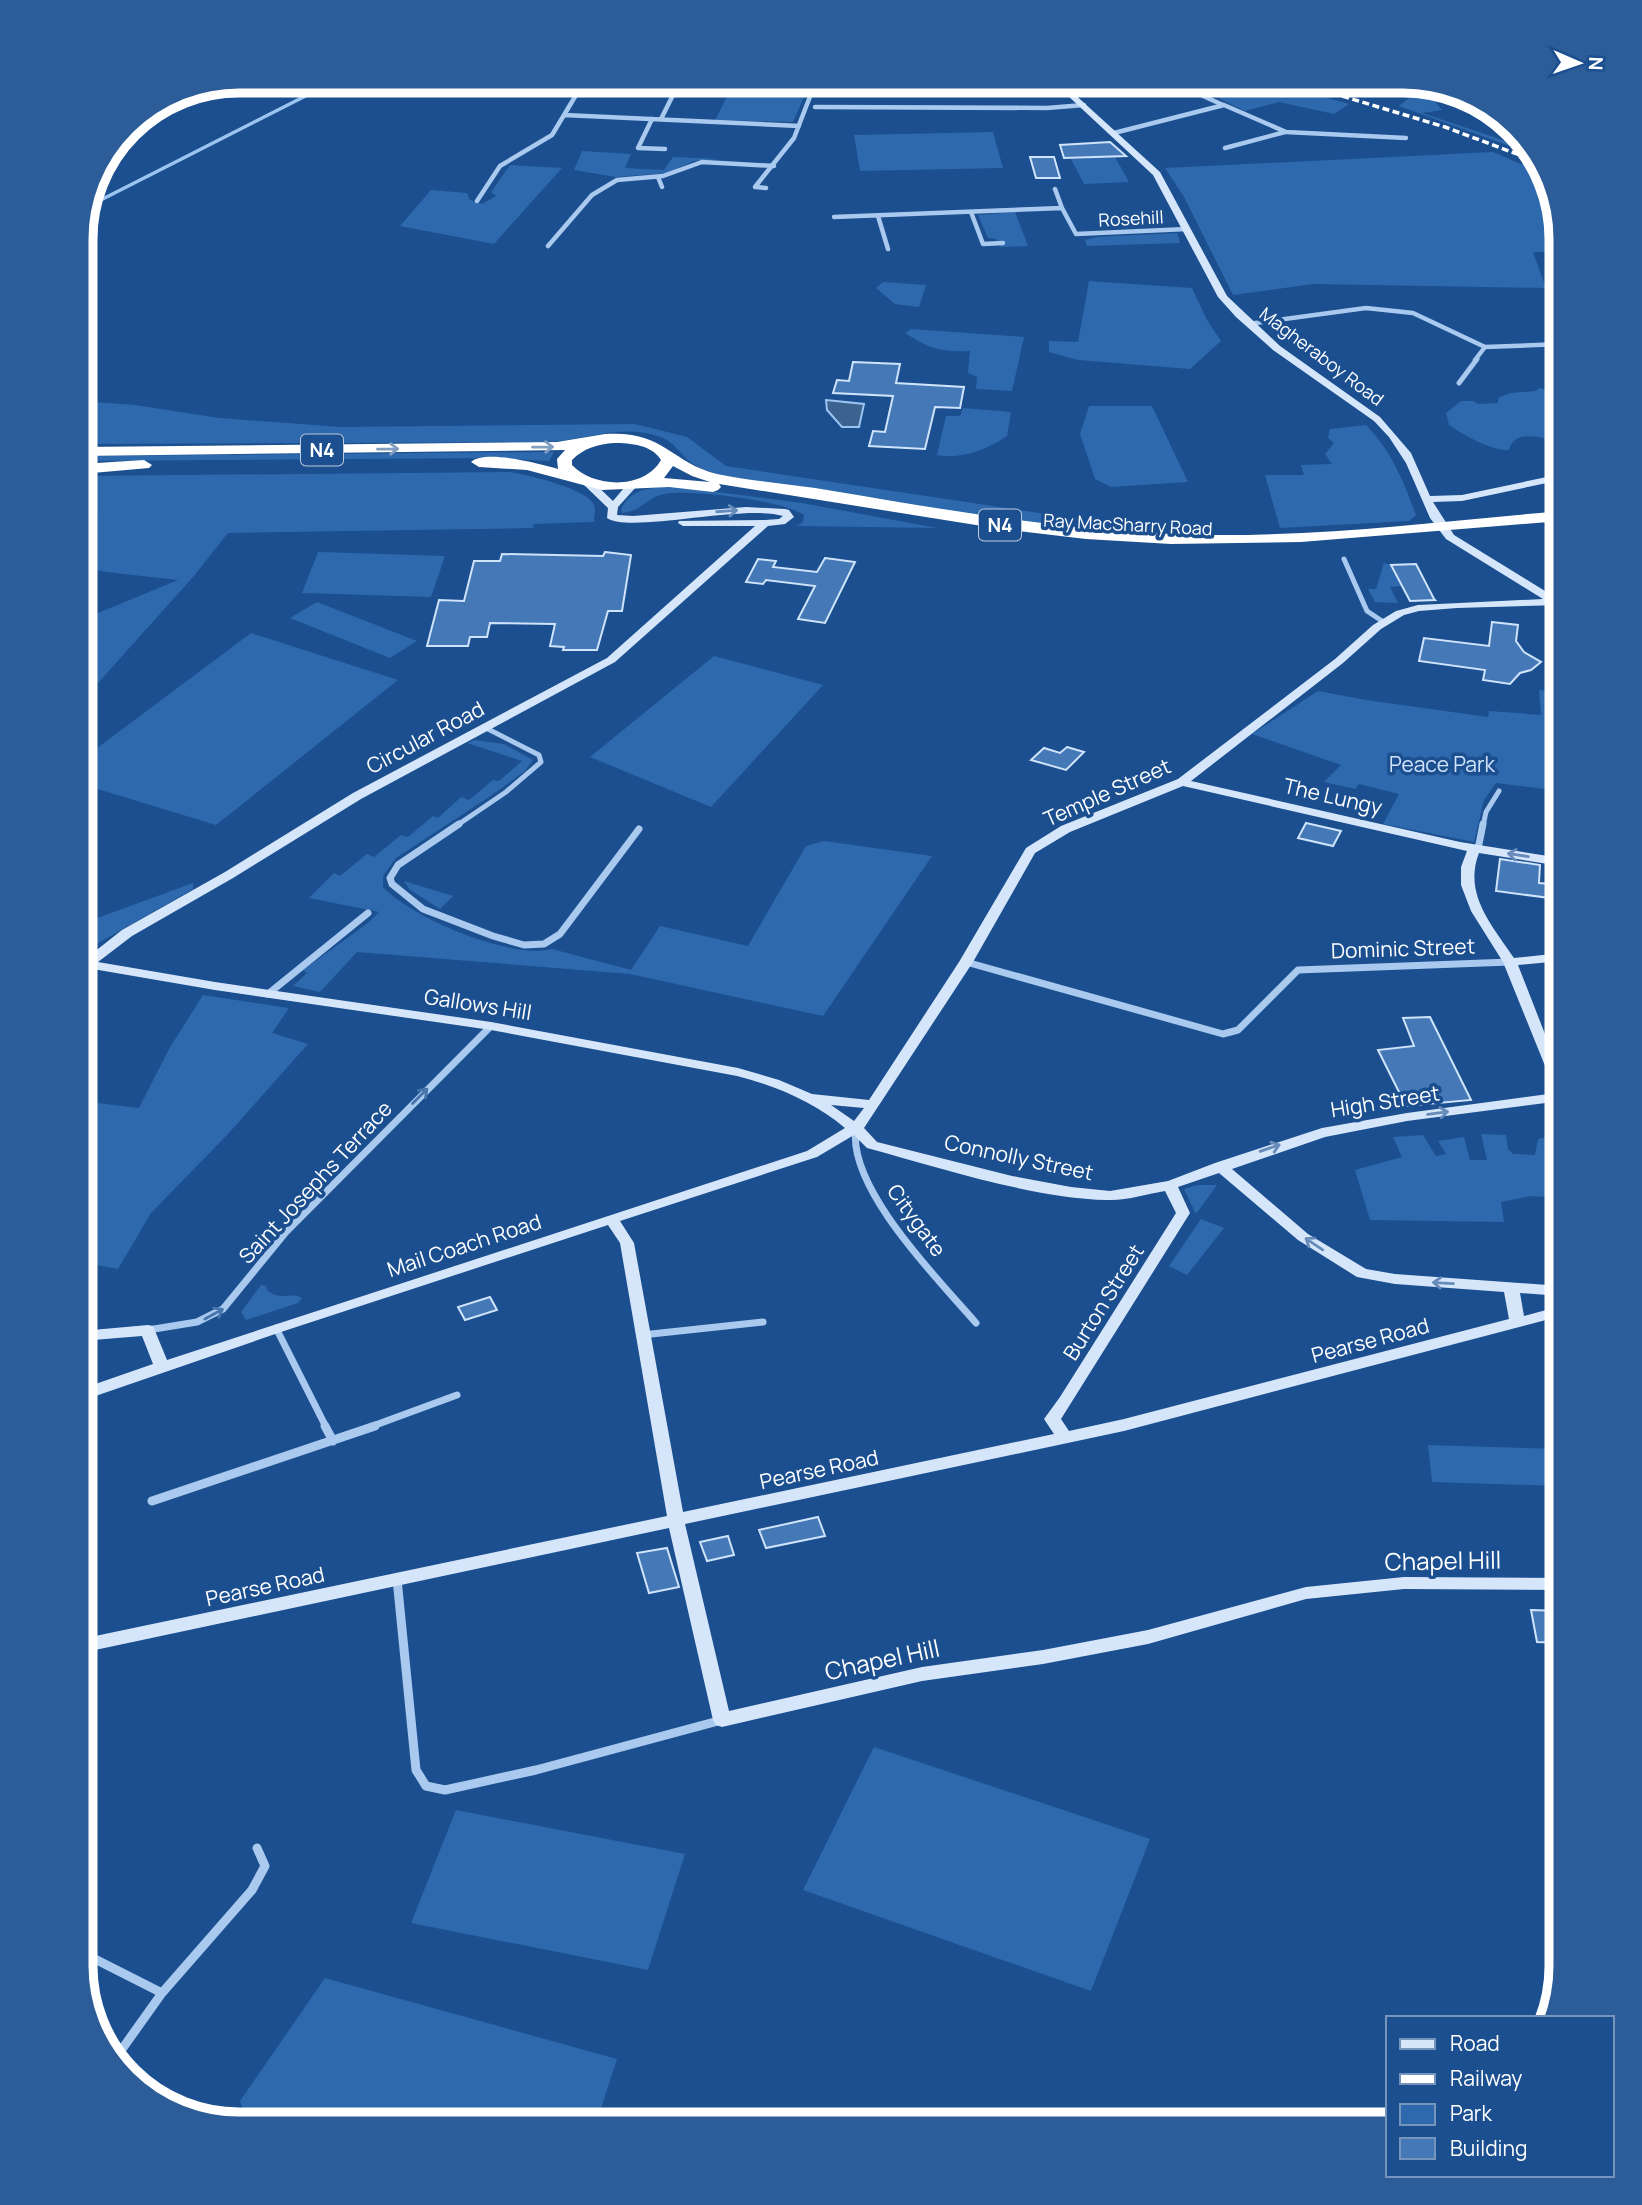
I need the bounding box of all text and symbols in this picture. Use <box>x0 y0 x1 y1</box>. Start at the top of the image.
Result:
north arrow <box>1544 28 1614 98</box>
text: N <box>1583 56 1609 71</box>
street label: Rosehill <box>1098 204 1164 232</box>
street label: Magheraboy Road <box>1255 301 1389 411</box>
road number: N4 <box>301 435 343 466</box>
one-way arrow <box>531 440 554 454</box>
one-way arrow <box>377 442 400 456</box>
one-way arrow <box>715 504 738 517</box>
street label: Ray MacSharry Road <box>1043 508 1213 540</box>
road number: N4 <box>979 510 1021 540</box>
street label: Circular Road <box>361 694 489 780</box>
park label: Peace Park <box>1389 750 1496 778</box>
street label: Temple Street <box>1039 752 1175 832</box>
street label: The Lungy <box>1281 771 1385 821</box>
one-way arrow <box>1507 848 1530 861</box>
street label: Dominic Street <box>1330 931 1476 965</box>
street label: Gallows Hill <box>422 982 534 1026</box>
street label: High Street <box>1328 1079 1442 1123</box>
one-way arrow <box>411 1088 428 1105</box>
street label: Saint Josephs Terrace <box>232 1095 398 1269</box>
one-way arrow <box>1426 1106 1448 1119</box>
street label: Connolly Street <box>942 1128 1096 1186</box>
one-way arrow <box>1259 1141 1281 1154</box>
street label: Citygate <box>881 1178 953 1262</box>
street label: Mail Coach Road <box>383 1207 545 1283</box>
one-way arrow <box>1305 1237 1324 1251</box>
street label: Burton Street <box>1056 1239 1150 1365</box>
one-way arrow <box>1432 1276 1454 1289</box>
one-way arrow <box>203 1306 223 1320</box>
street label: Pearse Road <box>1308 1311 1432 1369</box>
street label: Pearse Road <box>757 1443 881 1495</box>
street label: Chapel Hill <box>1384 1542 1502 1578</box>
street label: Pearse Road <box>203 1560 327 1612</box>
street label: Chapel Hill <box>822 1631 942 1687</box>
legend <box>1386 2016 1614 2177</box>
text: Road <box>1450 2029 1500 2057</box>
text: Railway <box>1450 2064 1522 2092</box>
text: Park <box>1450 2099 1492 2127</box>
text: Building <box>1450 2134 1527 2162</box>

